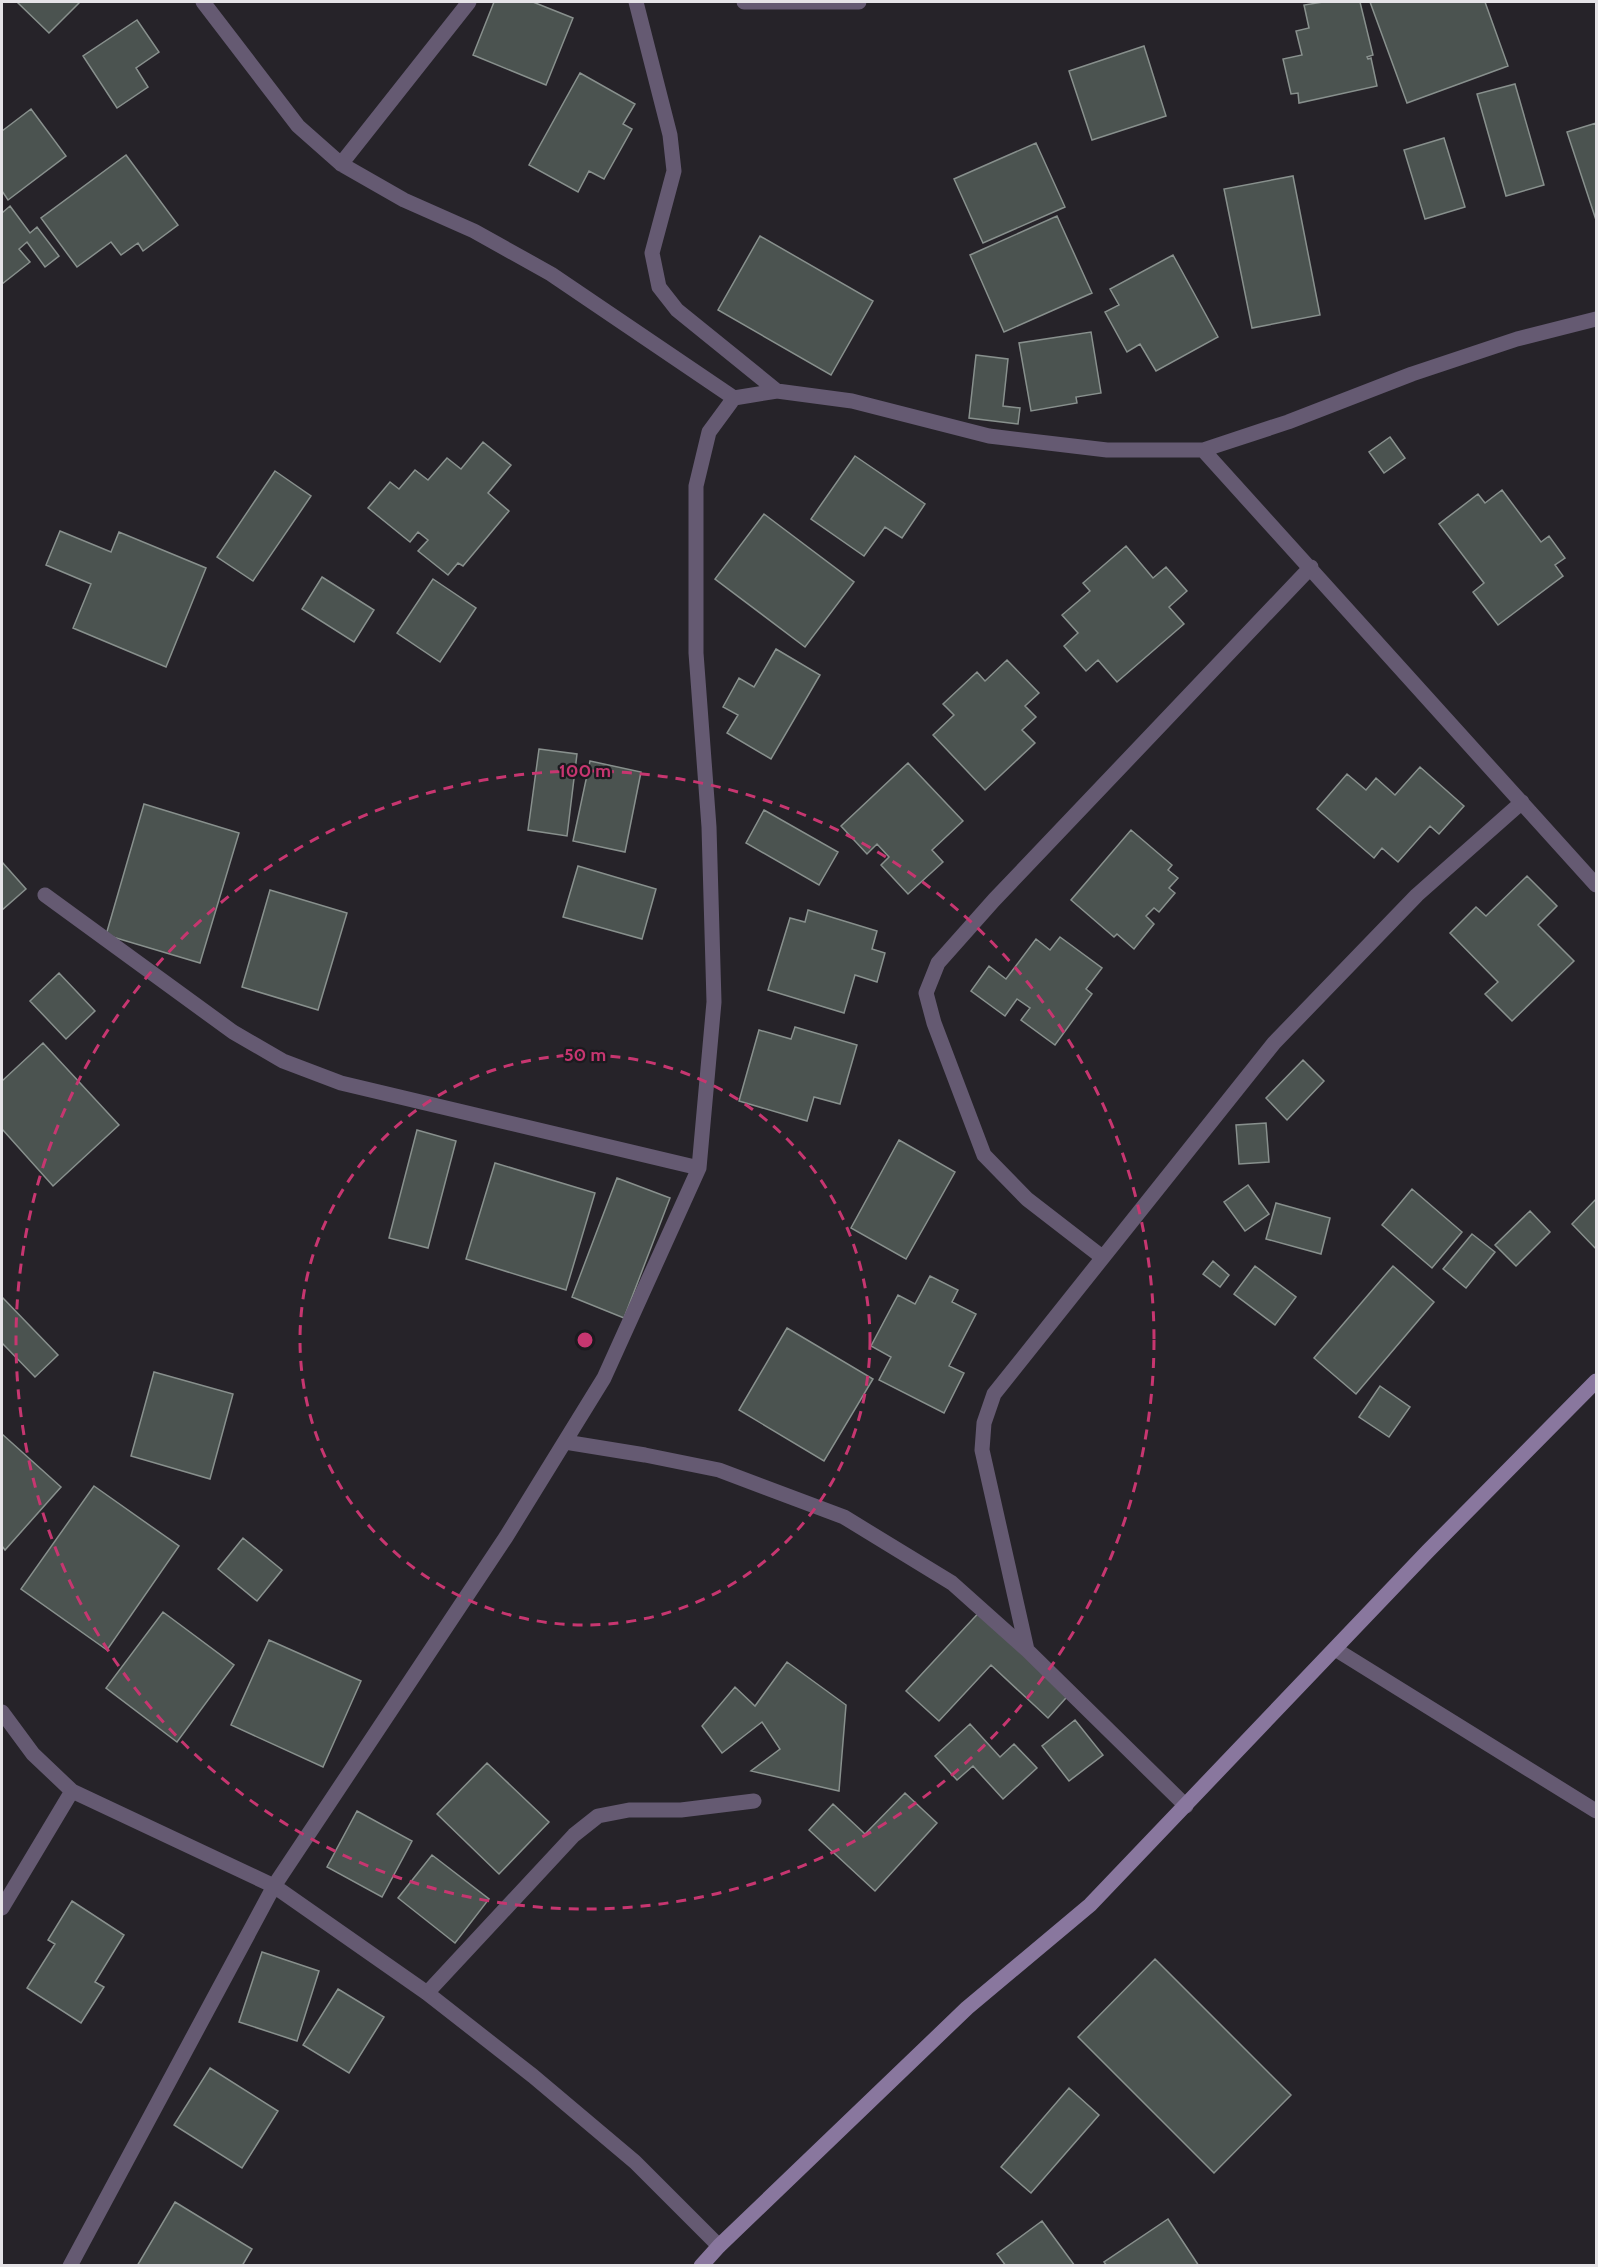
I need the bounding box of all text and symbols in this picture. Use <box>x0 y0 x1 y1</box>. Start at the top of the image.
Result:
text: 100 m <box>559 760 611 782</box>
text: 50 m <box>564 1044 606 1066</box>
centre of rings <box>575 1330 595 1350</box>

